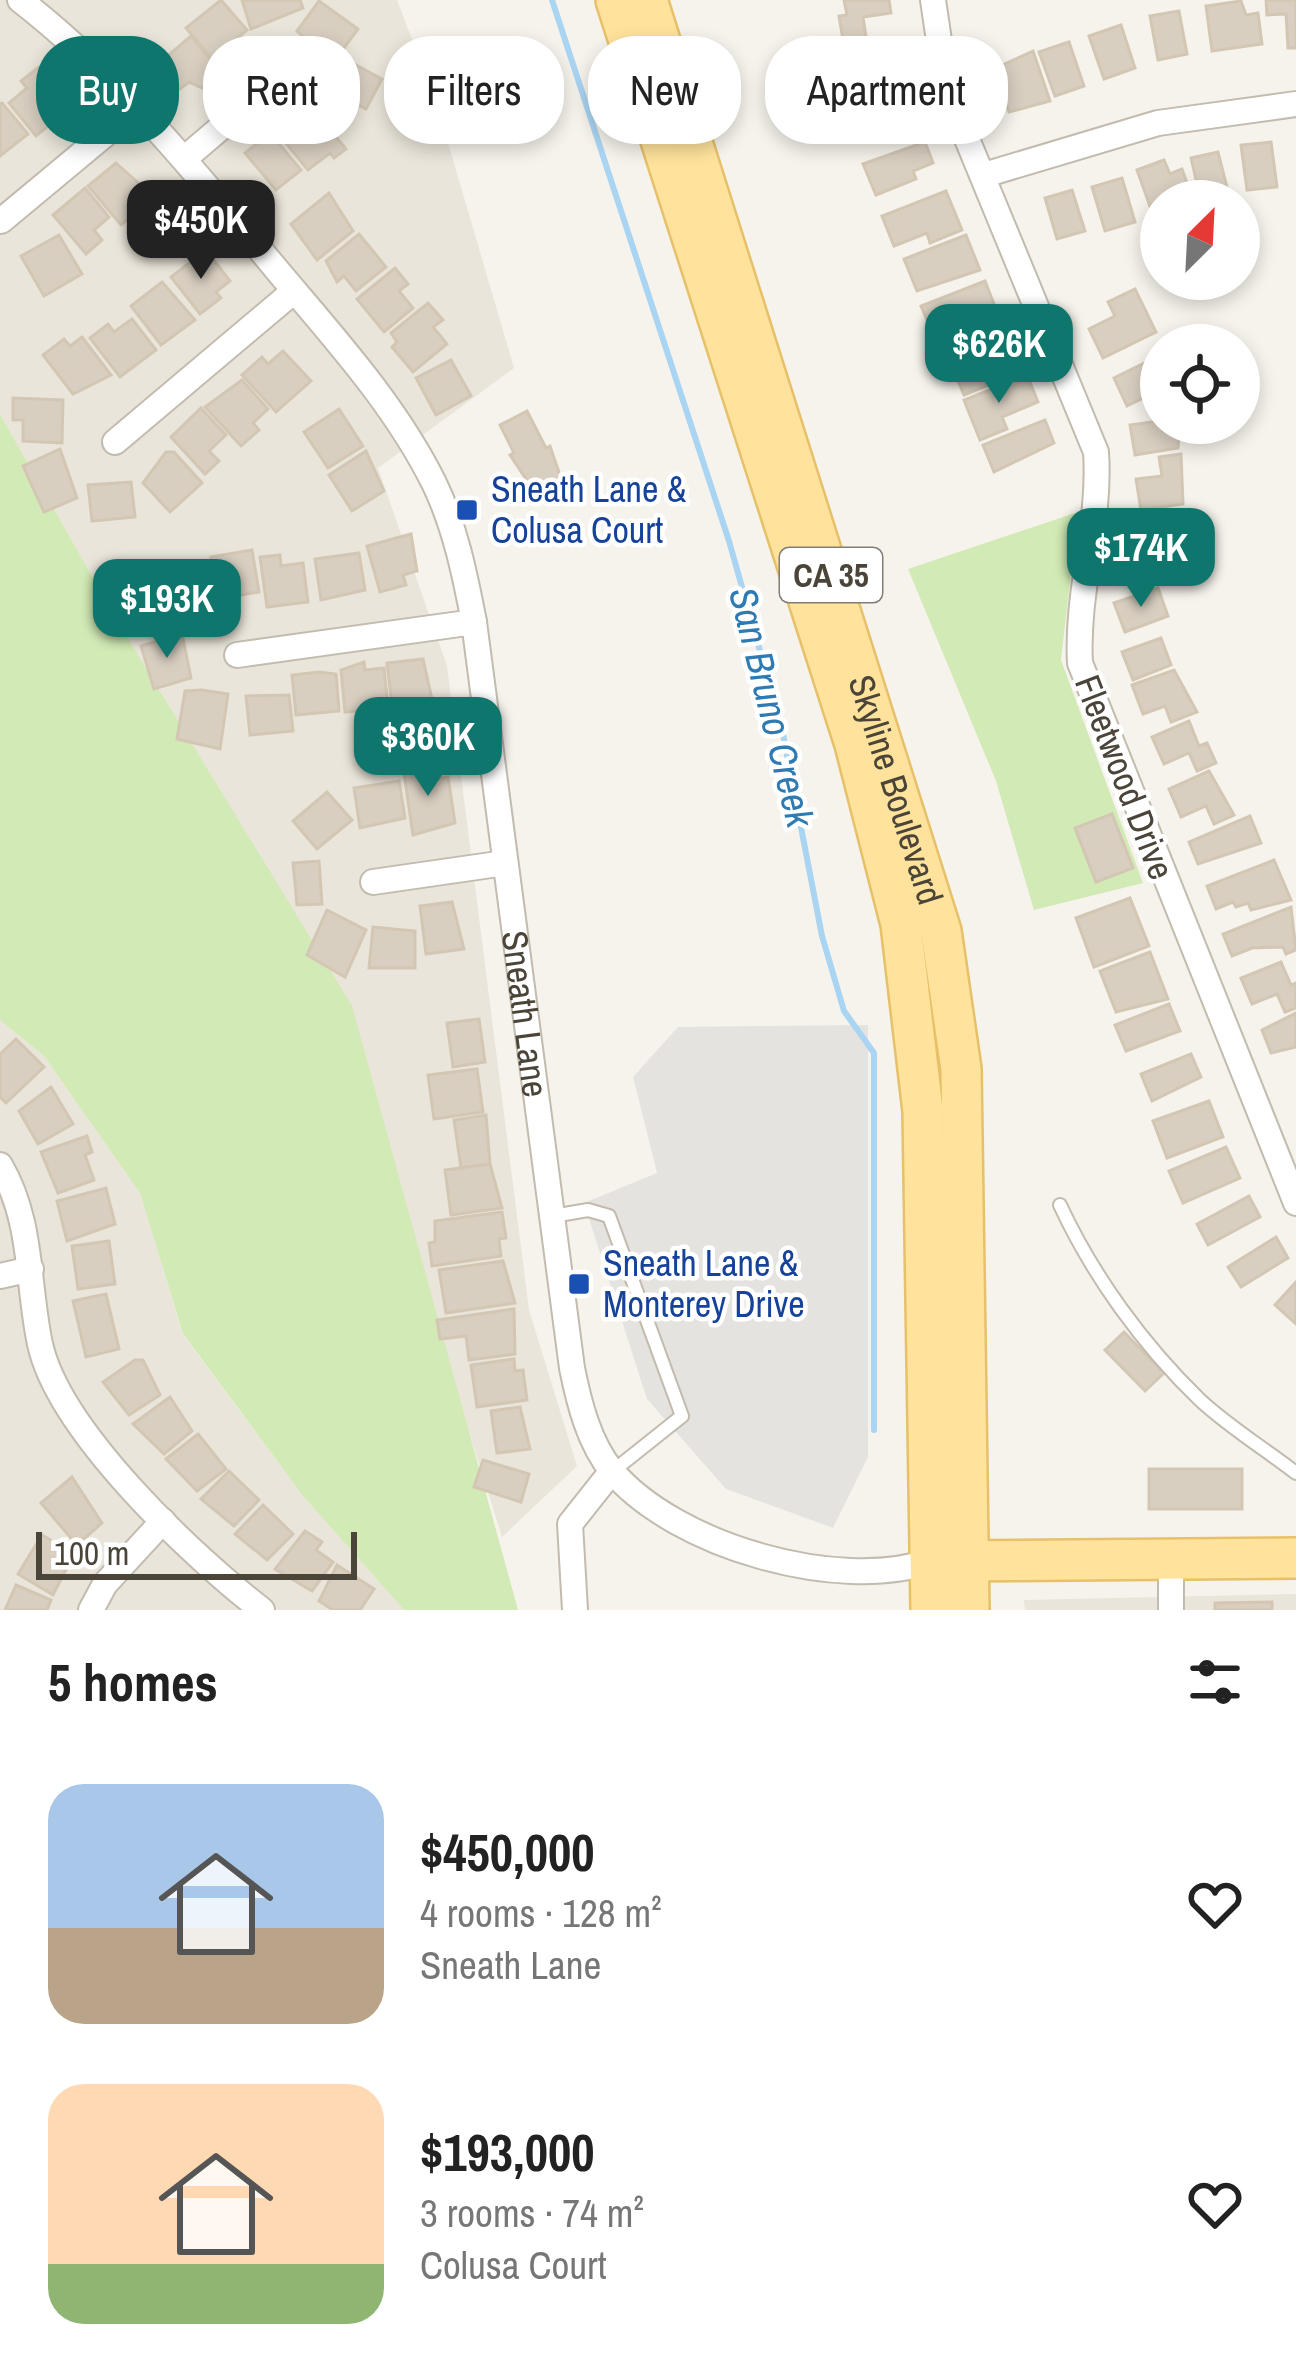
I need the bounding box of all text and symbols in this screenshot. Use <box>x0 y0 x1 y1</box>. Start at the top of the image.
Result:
chip: Buy <box>36 36 179 144</box>
chip: Rent <box>203 36 360 144</box>
chip: Filters <box>384 36 564 144</box>
chip: New <box>588 36 741 144</box>
chip: Apartment <box>765 36 1008 144</box>
pin: $450K <box>117 180 285 282</box>
north arrow <box>1140 180 1260 300</box>
map controls <box>1140 180 1260 444</box>
text: $450K <box>154 193 248 245</box>
pin: $626K <box>915 304 1083 406</box>
text: $626K <box>952 317 1046 369</box>
button: locate <box>1140 324 1260 444</box>
place label: Sneath Lane & Colusa Court <box>491 465 687 554</box>
marker: Sneath Lane & Colusa Court <box>454 497 480 523</box>
pin: $174K <box>1057 508 1225 610</box>
text: $174K <box>1094 521 1188 573</box>
road number: CA 35 <box>780 548 882 602</box>
pin: $193K <box>83 559 251 661</box>
text: $193K <box>120 572 214 624</box>
water label: San Bruno Creek <box>717 582 827 833</box>
street label: Fleetwood Drive <box>1064 668 1186 886</box>
street label: Skyline Boulevard <box>838 669 955 910</box>
pin: $360K <box>344 697 512 799</box>
text: $360K <box>381 710 475 762</box>
street label: Sneath Lane <box>491 928 560 1100</box>
place label: Sneath Lane & Monterey Drive <box>603 1239 805 1328</box>
marker: Sneath Lane & Monterey Drive <box>566 1271 592 1297</box>
scale bar <box>36 1526 357 1579</box>
text: 100 m <box>54 1531 129 1575</box>
text: 5 homes <box>48 1648 218 1717</box>
icon: filters <box>1182 1649 1248 1715</box>
text: $450,000 <box>420 1818 594 1887</box>
icon: home <box>144 1832 288 1976</box>
icon: heart <box>1182 1871 1248 1937</box>
text: 4 rooms · 128 m² <box>420 1887 662 1939</box>
text: Sneath Lane <box>420 1939 601 1991</box>
text: $193,000 <box>420 2118 594 2187</box>
icon: home <box>144 2132 288 2276</box>
icon: heart <box>1182 2171 1248 2237</box>
text: 3 rooms · 74 m² <box>420 2187 644 2239</box>
text: Colusa Court <box>420 2239 607 2291</box>

